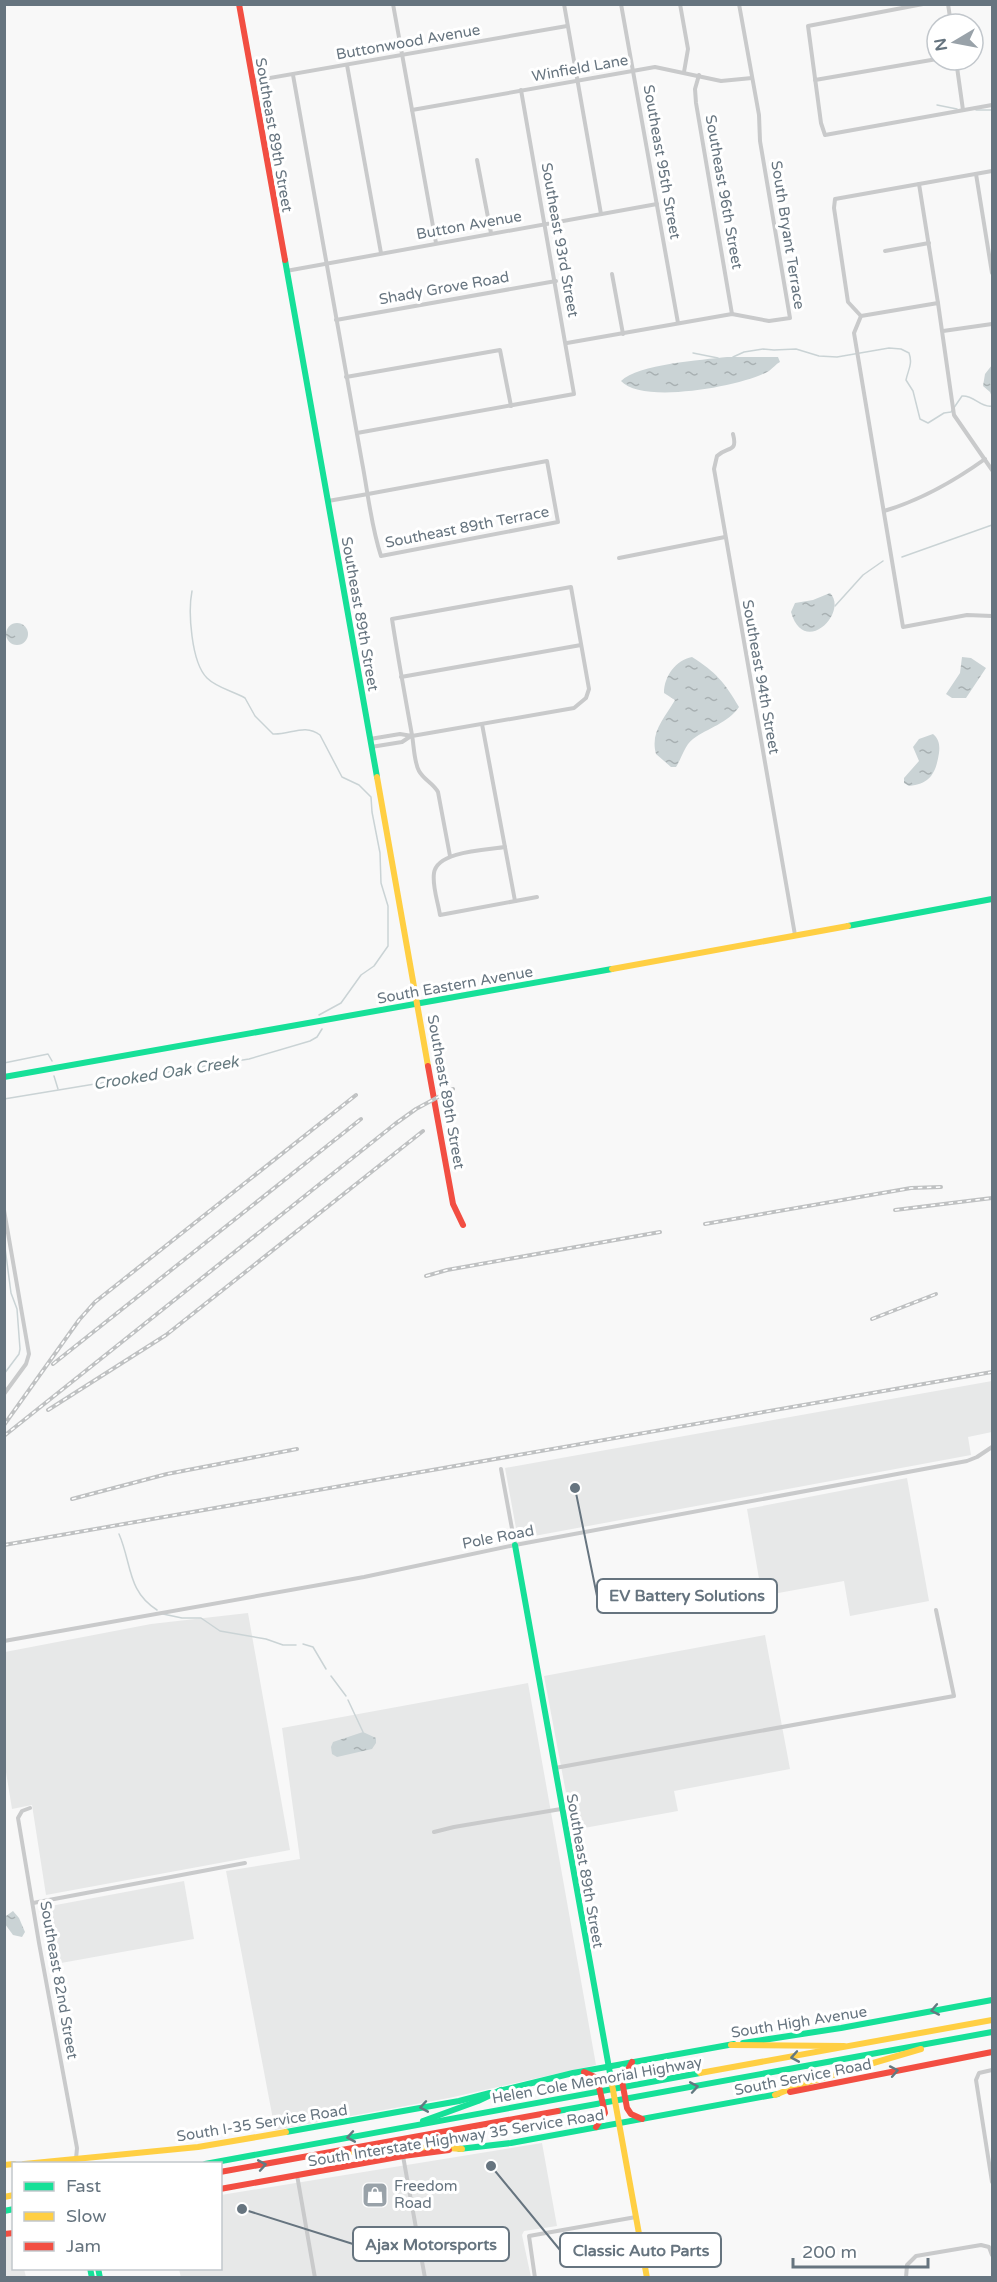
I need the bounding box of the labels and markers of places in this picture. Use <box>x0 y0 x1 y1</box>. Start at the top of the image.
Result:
callout: EV Battery Solutions <box>597 1579 777 1613</box>
place label: Freedom Road <box>394 2177 458 2212</box>
shop icon: Freedom Road <box>360 2180 390 2210</box>
callout: Ajax Motorsports <box>353 2227 509 2261</box>
callout: Classic Auto Parts <box>560 2233 721 2267</box>

